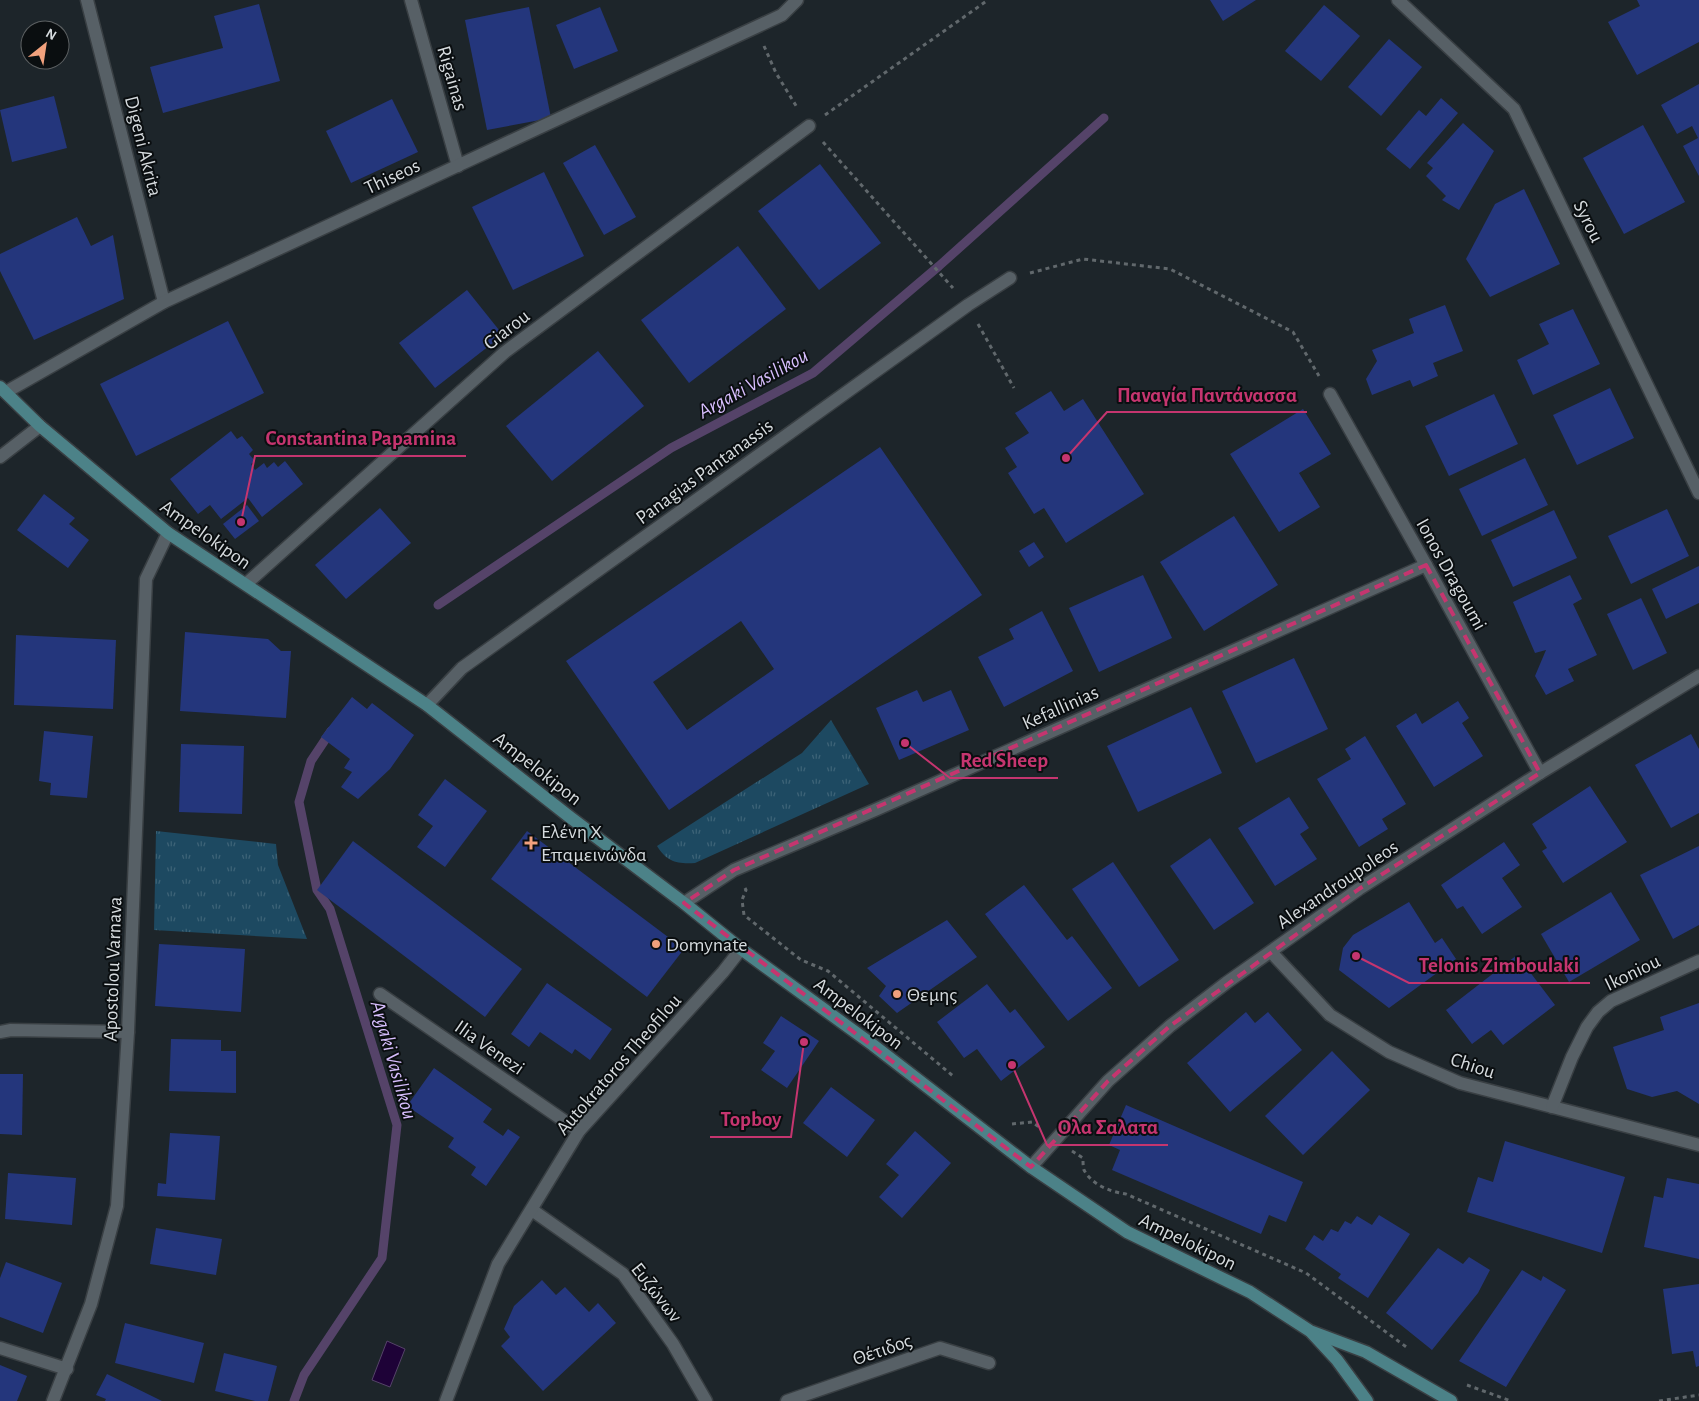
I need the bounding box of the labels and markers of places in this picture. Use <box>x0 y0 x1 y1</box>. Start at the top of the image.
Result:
callout: Παναγία Παντάνασσα <box>1107 376 1307 412</box>
callout: Constantina Papamina <box>255 420 466 456</box>
callout: Red Sheep <box>950 742 1058 778</box>
place label: Ελένη Χ Επαμεινώνδα <box>541 822 647 865</box>
marker: Ελένη Χ Επαμεινώνδα <box>525 837 537 849</box>
place label: Domynate <box>666 935 748 955</box>
marker: Domynate <box>650 938 662 950</box>
callout: Telonis Zimboulaki <box>1409 947 1590 983</box>
place label: Θεμης <box>907 985 957 1005</box>
marker: Θεμης <box>891 988 903 1000</box>
callout: Topboy <box>710 1101 791 1137</box>
callout: Ολα Σαλατα <box>1047 1109 1168 1145</box>

